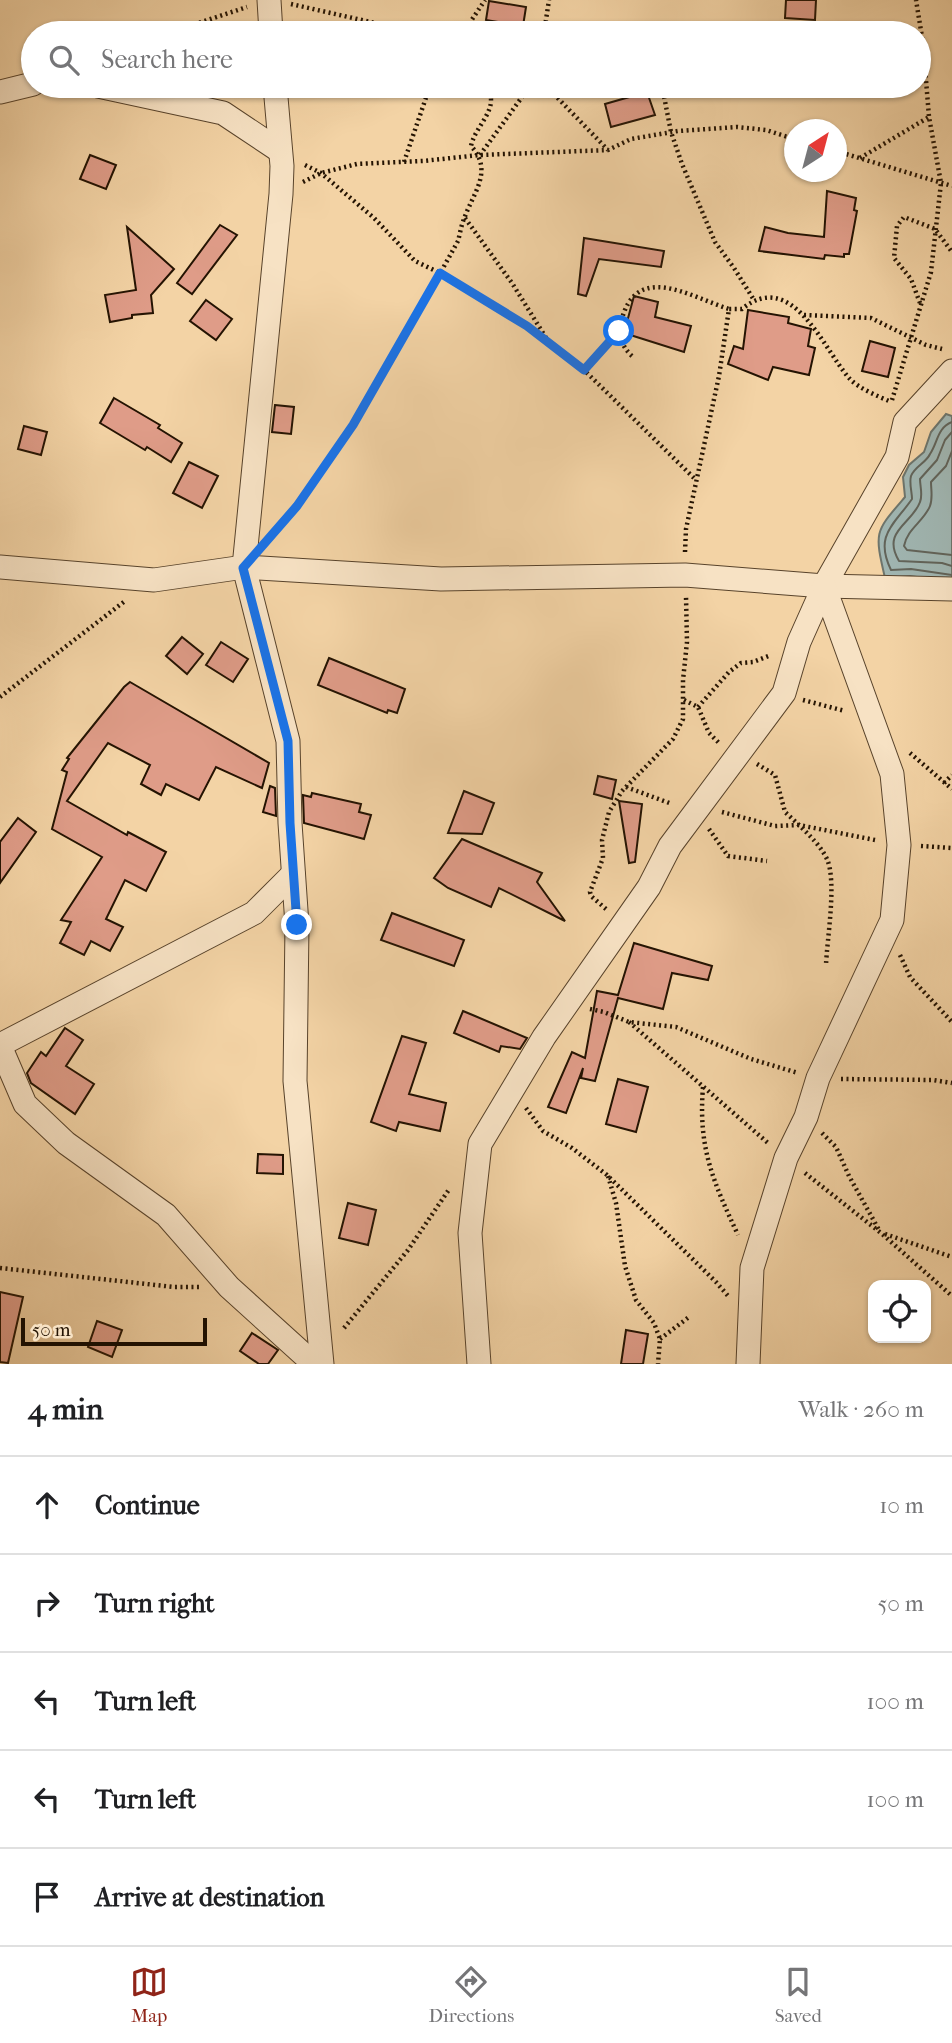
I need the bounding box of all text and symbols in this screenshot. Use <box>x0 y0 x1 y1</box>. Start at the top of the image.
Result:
search box <box>21 21 931 98</box>
icon: search <box>45 41 83 79</box>
text: Search here <box>101 44 233 75</box>
north arrow <box>784 119 847 182</box>
route start <box>603 315 634 346</box>
route end <box>281 909 312 940</box>
map controls <box>868 1280 931 1343</box>
button: locate <box>868 1280 931 1343</box>
scale bar <box>21 1315 206 1347</box>
text: 50 m <box>32 1319 71 1341</box>
text: 4 min <box>28 1392 103 1427</box>
text: Walk · 260 m <box>799 1396 924 1423</box>
icon: ahead <box>28 1486 66 1524</box>
text: Continue <box>95 1490 200 1521</box>
text: 10 m <box>879 1492 924 1519</box>
icon: right <box>28 1584 66 1622</box>
text: Turn right <box>95 1588 215 1619</box>
text: 50 m <box>877 1590 924 1617</box>
icon: left <box>28 1682 66 1720</box>
text: Turn left <box>95 1686 196 1717</box>
text: 100 m <box>866 1688 924 1715</box>
icon: left <box>28 1780 66 1818</box>
text: Turn left <box>95 1784 196 1815</box>
text: 100 m <box>866 1786 924 1813</box>
icon: arrive <box>28 1878 66 1916</box>
text: Arrive at destination <box>95 1882 325 1913</box>
tab: Map <box>130 1963 168 2027</box>
tab: Directions <box>429 1963 514 2027</box>
tab: Saved <box>775 1963 822 2027</box>

